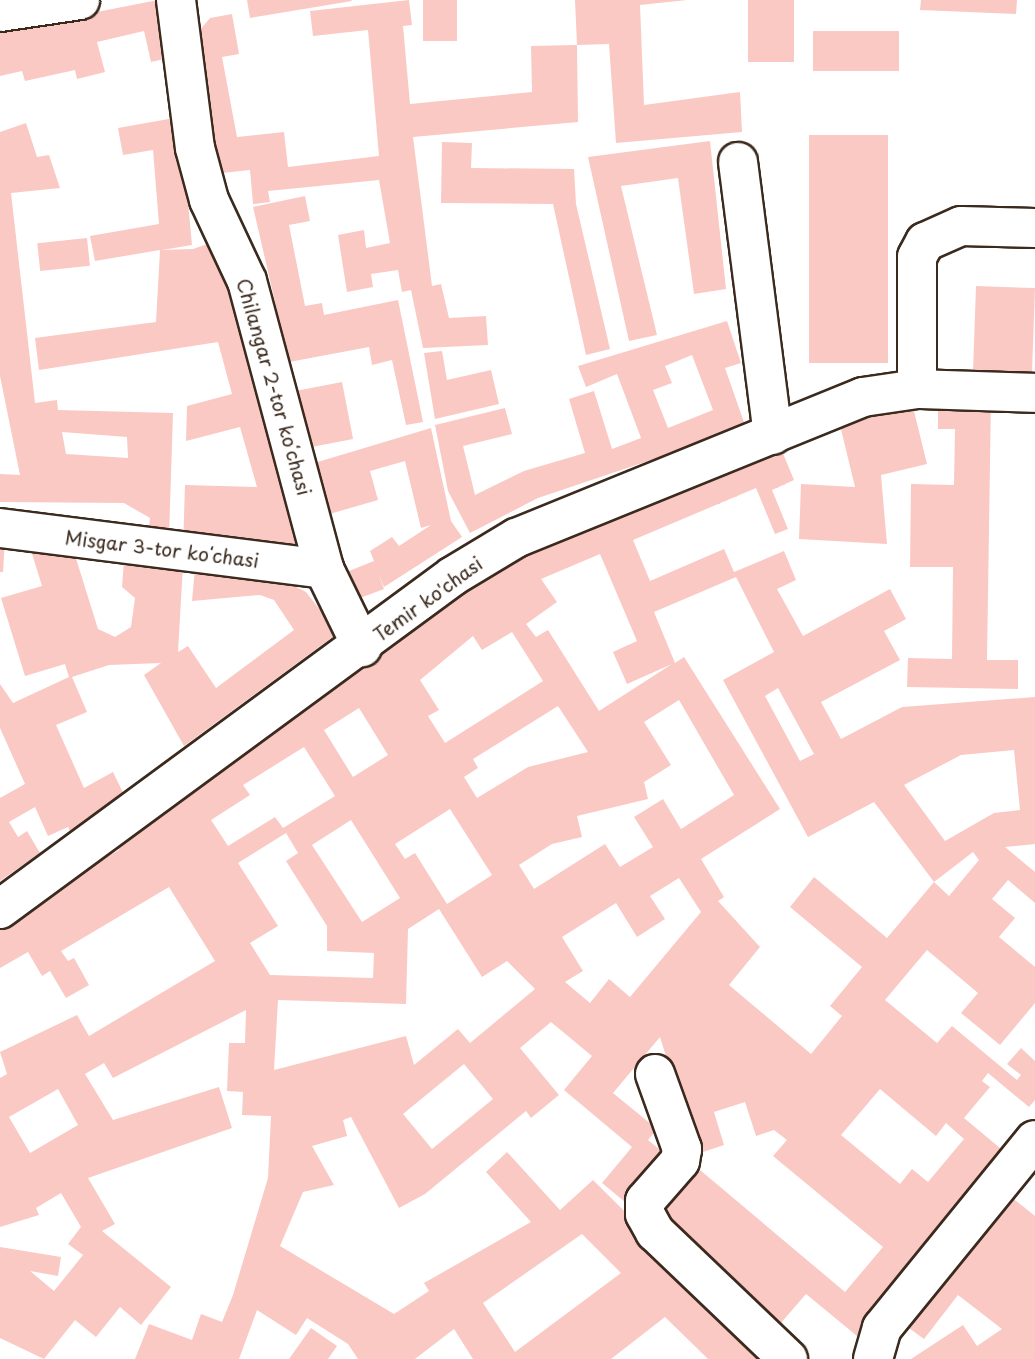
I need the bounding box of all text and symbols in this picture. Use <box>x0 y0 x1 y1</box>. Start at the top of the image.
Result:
street label: Chilangar 2-tor koʻchasi <box>232 276 316 498</box>
street label: Misgar 3-tor koʻchasi <box>63 526 261 572</box>
street label: Temir ko'chasi <box>369 552 487 646</box>

